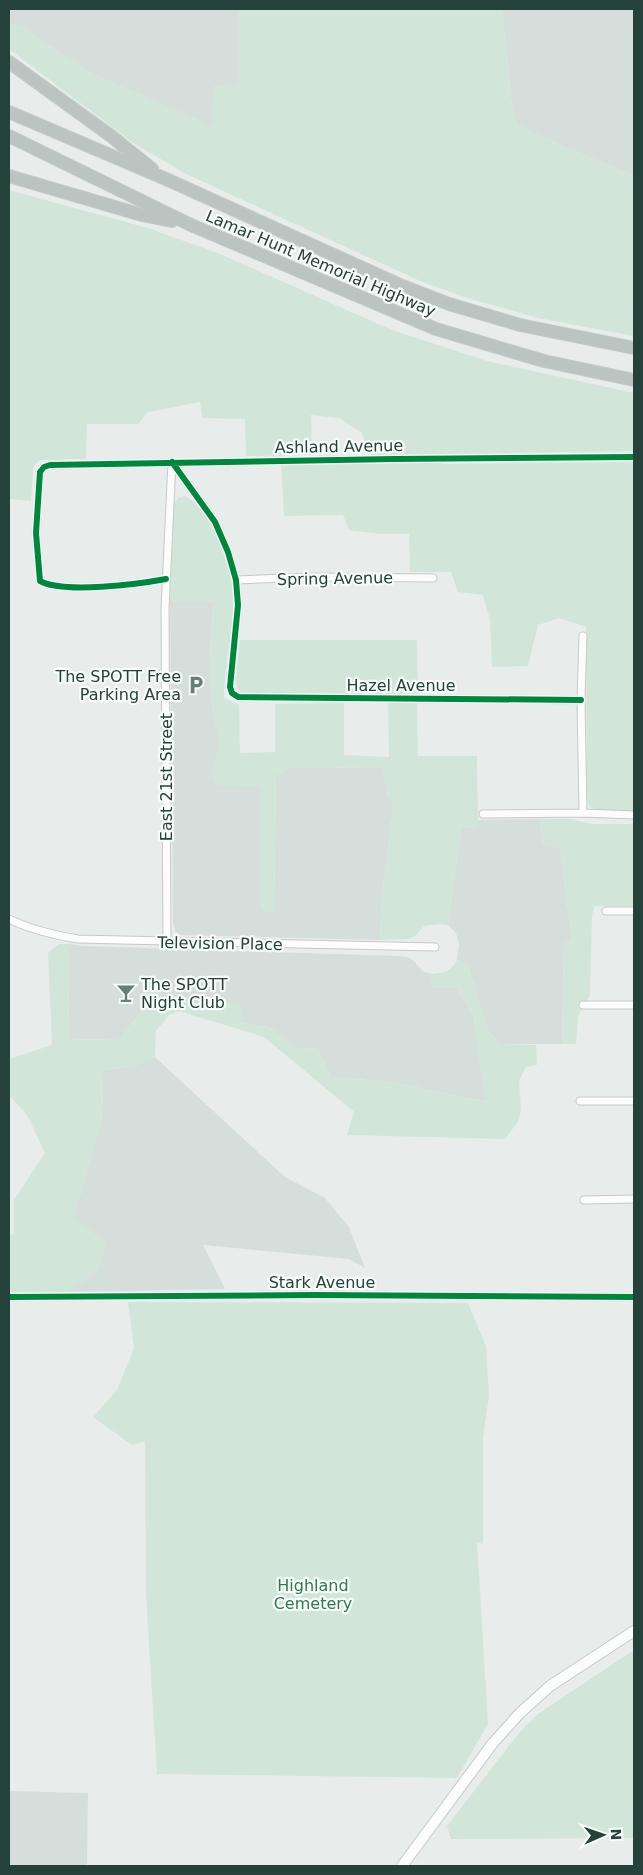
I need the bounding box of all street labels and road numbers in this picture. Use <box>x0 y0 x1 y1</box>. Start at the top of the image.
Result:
street label: Lamar Hunt Memorial Highway <box>203 206 439 321</box>
street label: Ashland Avenue <box>275 436 403 457</box>
street label: Spring Avenue <box>277 568 393 589</box>
street label: Hazel Avenue <box>346 676 456 695</box>
street label: East 21st Street <box>157 713 176 841</box>
street label: Television Place <box>156 933 283 954</box>
street label: Stark Avenue <box>269 1273 375 1292</box>

